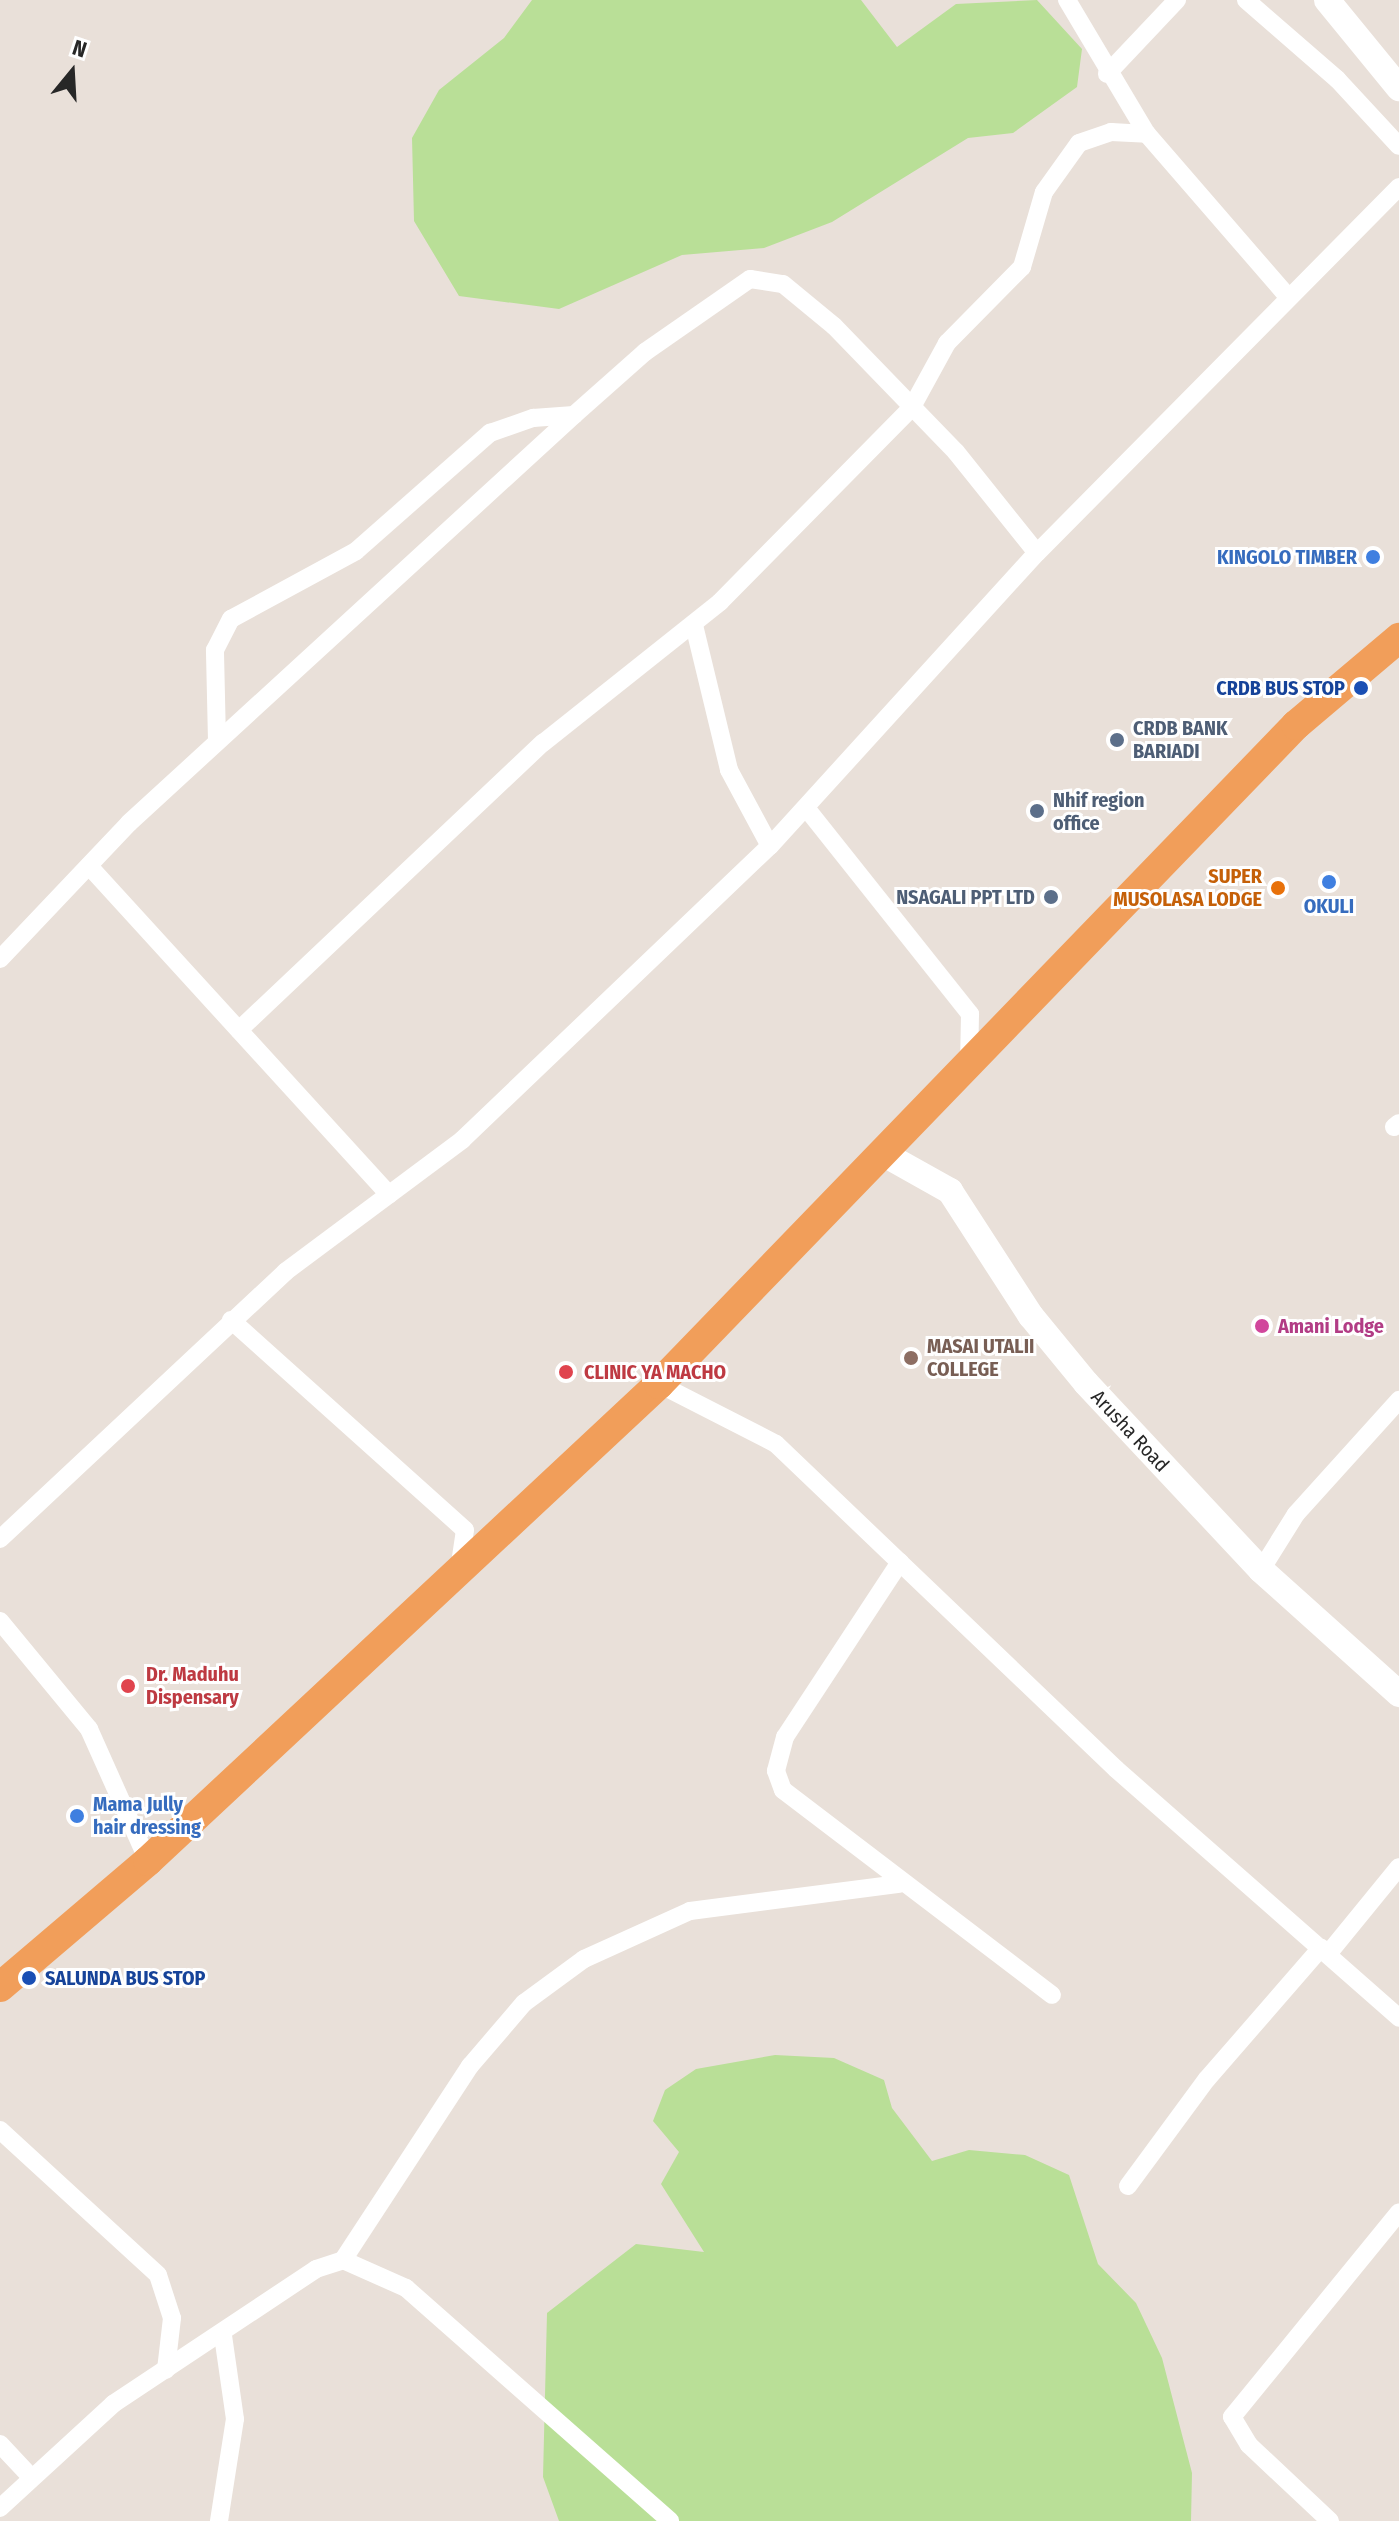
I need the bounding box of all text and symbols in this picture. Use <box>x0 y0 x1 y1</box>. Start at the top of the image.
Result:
north arrow <box>32 32 112 112</box>
text: N <box>69 34 90 64</box>
place label: KINGOLO TIMBER <box>1217 545 1357 569</box>
marker: KINGOLO TIMBER <box>1364 548 1382 566</box>
place label: CRDB BUS STOP <box>1216 676 1345 700</box>
marker: CRDB BUS STOP <box>1352 679 1370 697</box>
place label: CRDB BANK BARIADI <box>1133 716 1227 763</box>
marker: CRDB BANK BARIADI <box>1108 731 1126 749</box>
place label: Nhif region office <box>1053 788 1145 835</box>
marker: Nhif region office <box>1028 802 1046 820</box>
place label: SUPER MUSOLASA LODGE <box>1113 864 1262 911</box>
marker: OKULI <box>1320 873 1338 891</box>
marker: SUPER MUSOLASA LODGE <box>1269 879 1287 897</box>
place label: NSAGALI PPT LTD <box>896 885 1035 909</box>
marker: NSAGALI PPT LTD <box>1042 888 1060 906</box>
place label: OKULI <box>1304 894 1354 918</box>
place label: Amani Lodge <box>1278 1314 1384 1338</box>
marker: Amani Lodge <box>1253 1317 1271 1335</box>
place label: MASAI UTALII COLLEGE <box>927 1334 1034 1381</box>
marker: MASAI UTALII COLLEGE <box>902 1349 920 1367</box>
place label: CLINIC YA MACHO <box>584 1360 726 1384</box>
marker: CLINIC YA MACHO <box>555 1361 577 1383</box>
street label: Arusha Road <box>1086 1385 1174 1477</box>
place label: Dr. Maduhu Dispensary <box>146 1662 239 1709</box>
marker: Dr. Maduhu Dispensary <box>117 1675 139 1697</box>
place label: Mama Jully hair dressing <box>93 1792 201 1839</box>
marker: Mama Jully hair dressing <box>68 1807 86 1825</box>
place label: SALUNDA BUS STOP <box>45 1966 205 1990</box>
marker: SALUNDA BUS STOP <box>20 1969 38 1987</box>

